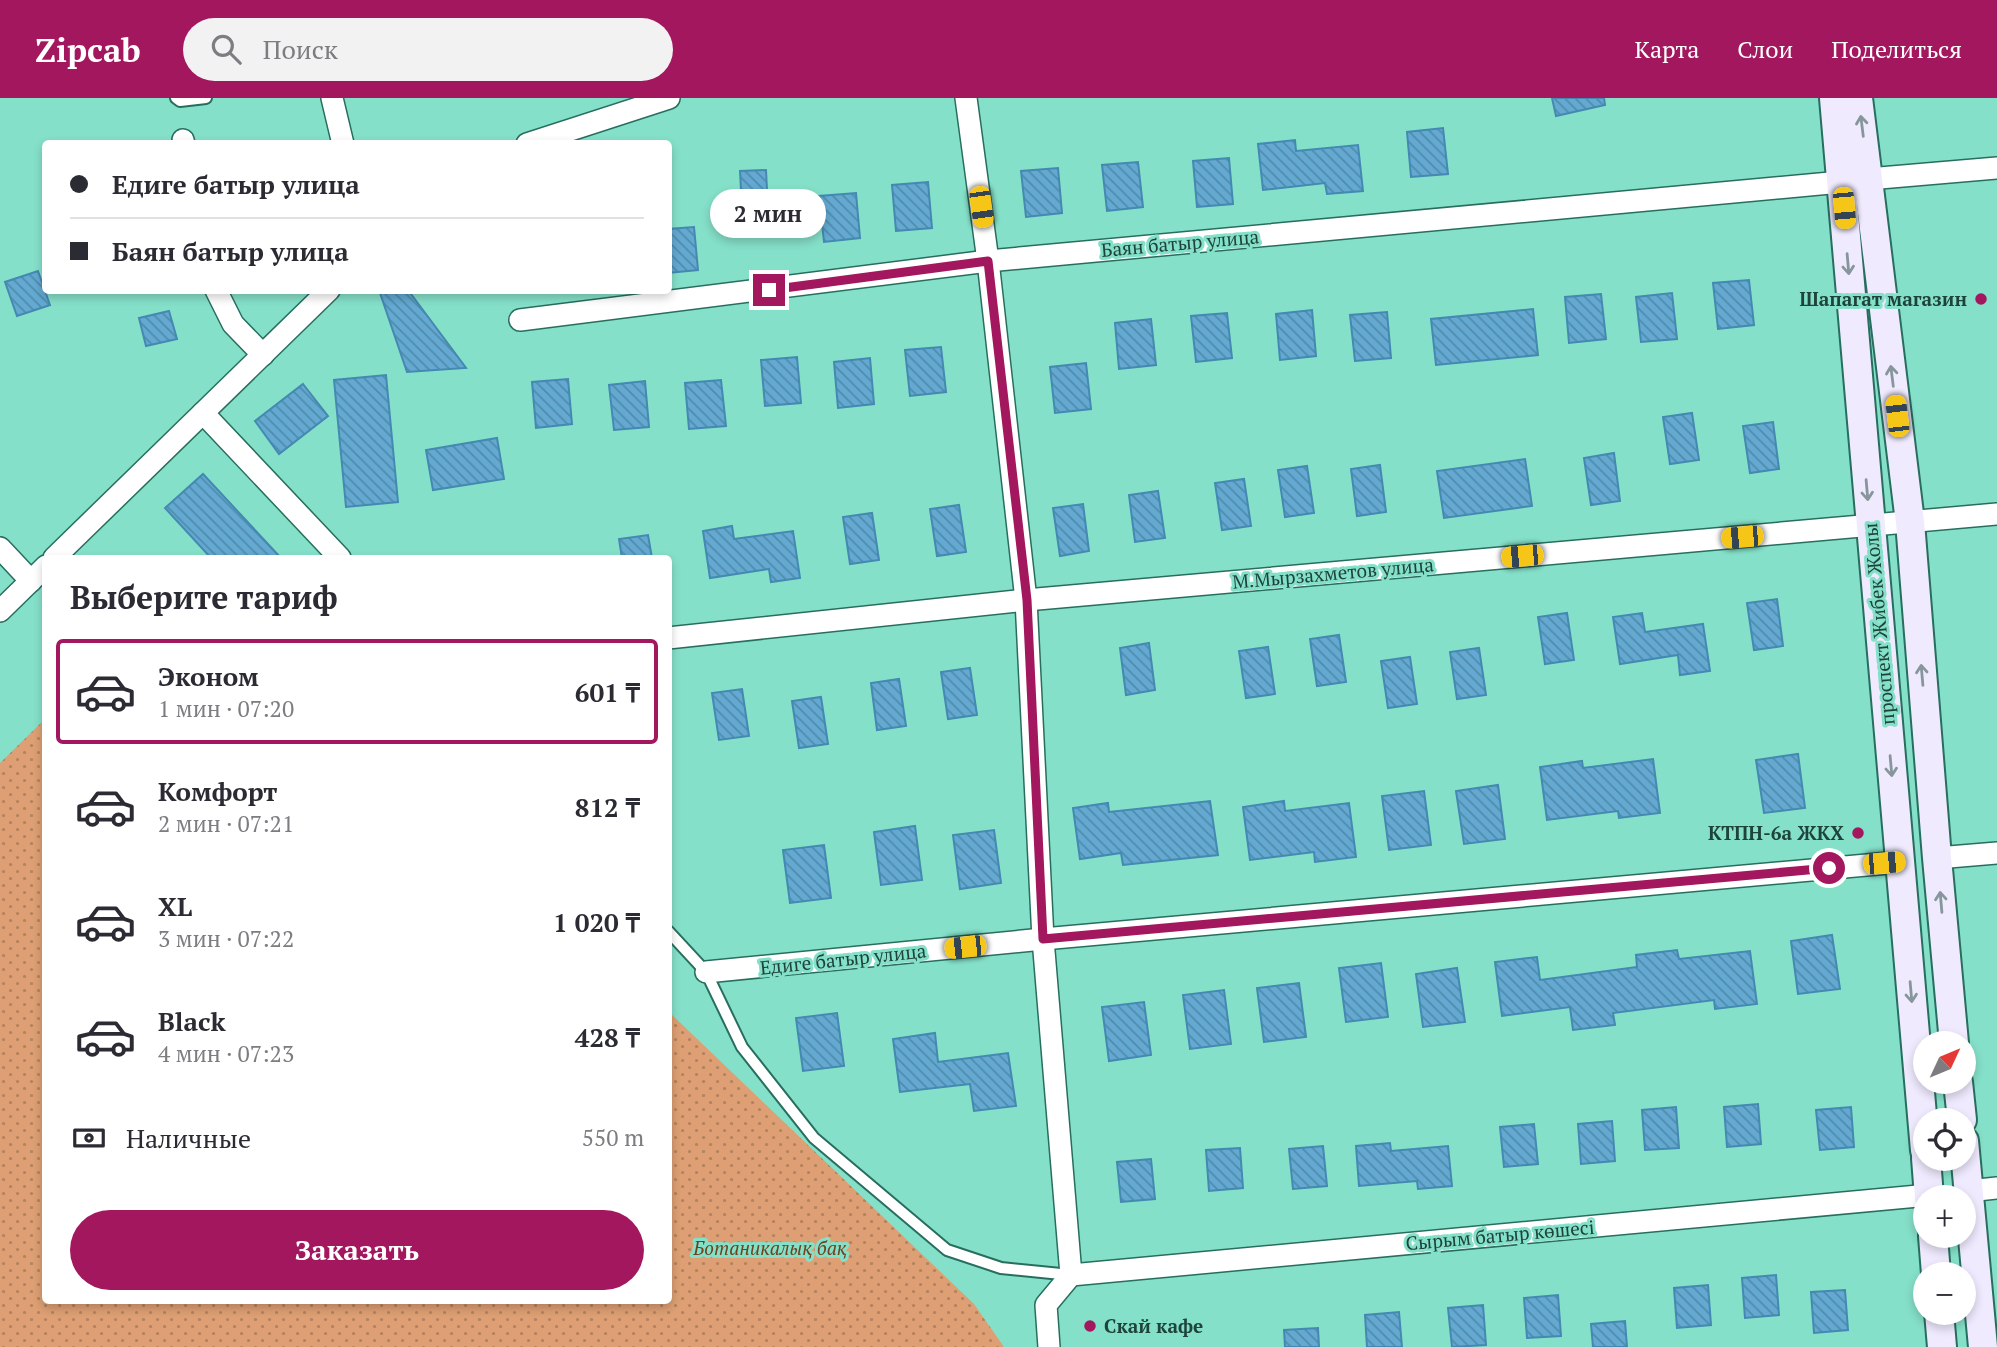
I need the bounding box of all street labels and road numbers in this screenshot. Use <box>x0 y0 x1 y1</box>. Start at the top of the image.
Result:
street label: Баян батыр улица <box>1100 223 1260 262</box>
street label: проспект Жибек Жолы <box>1857 522 1900 726</box>
street label: М.Мырзахметов улица <box>1231 551 1435 594</box>
street label: Едиге батыр улица <box>759 937 928 980</box>
street label: Сырым батыр көшесі <box>1405 1214 1595 1255</box>

